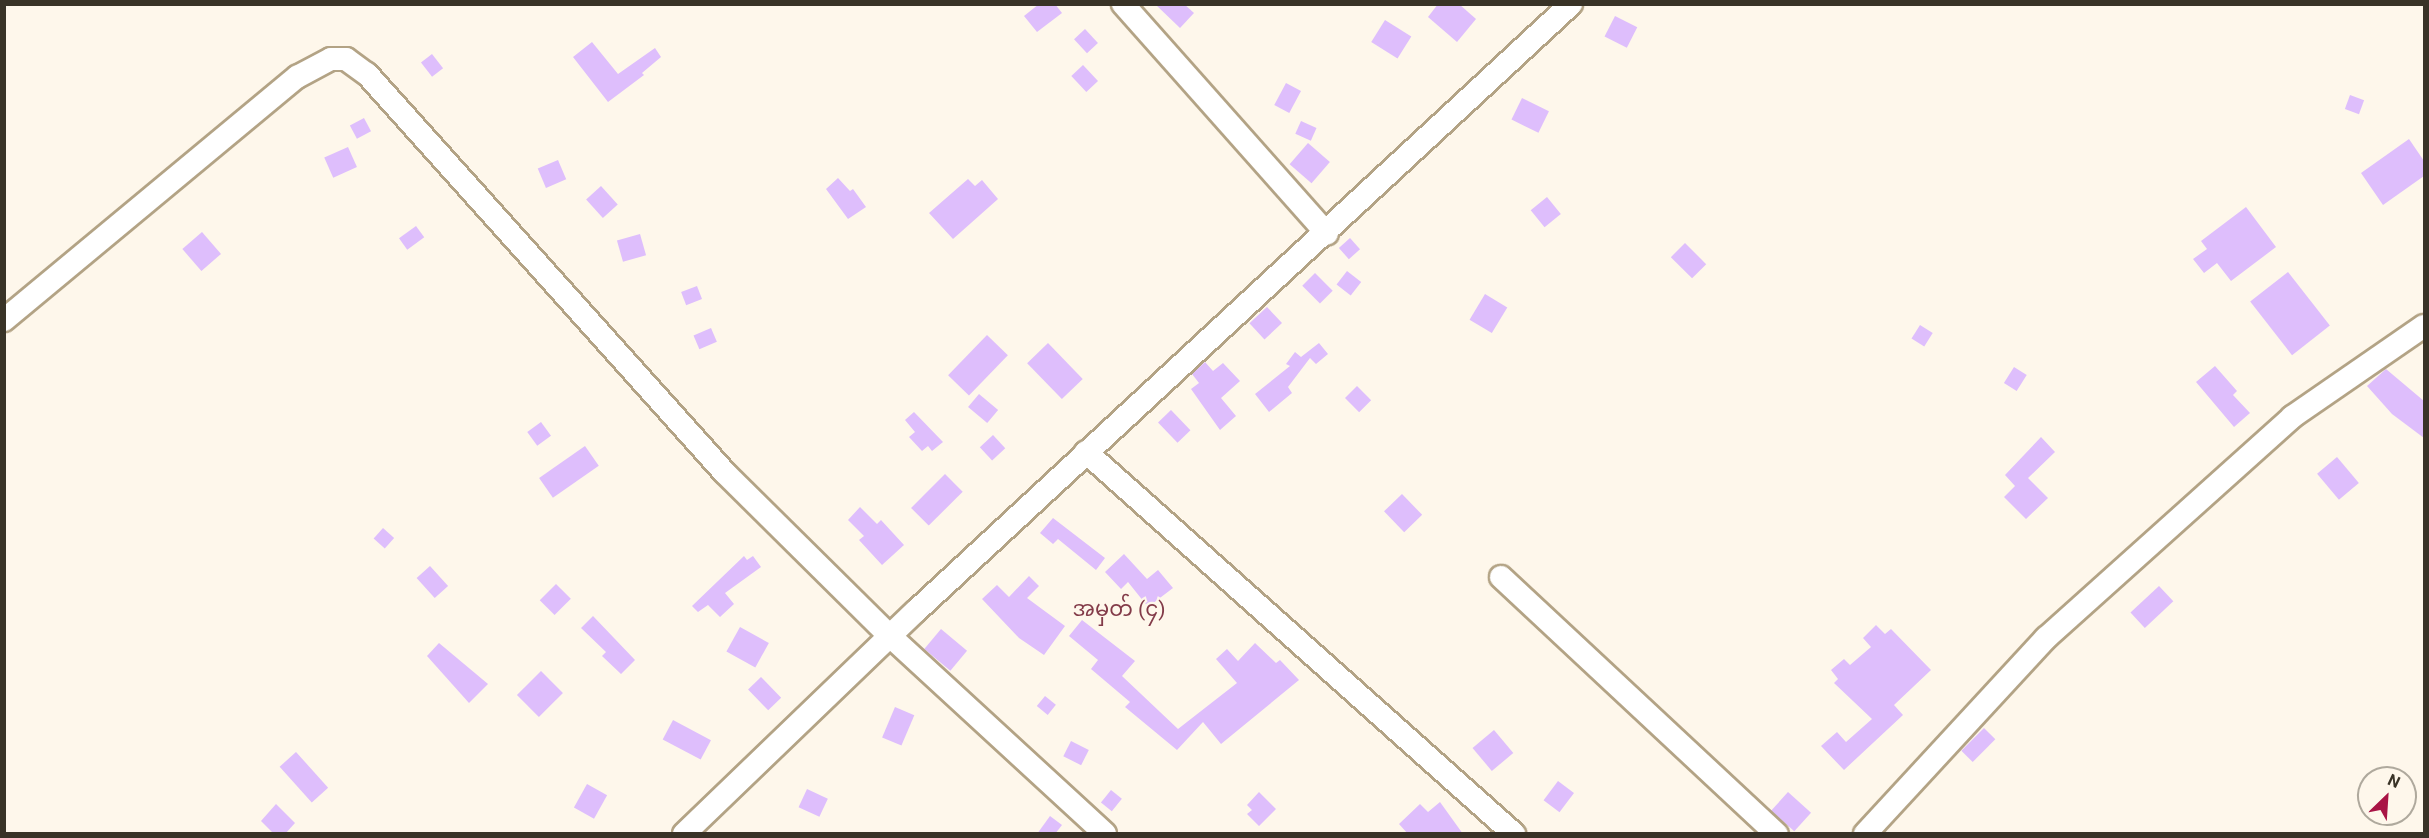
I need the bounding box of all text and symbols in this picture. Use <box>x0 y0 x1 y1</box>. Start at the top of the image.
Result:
district label: အမှတ် (၄) <box>1073 596 1165 622</box>
north arrow <box>2357 766 2417 826</box>
text: N <box>2385 770 2403 792</box>

